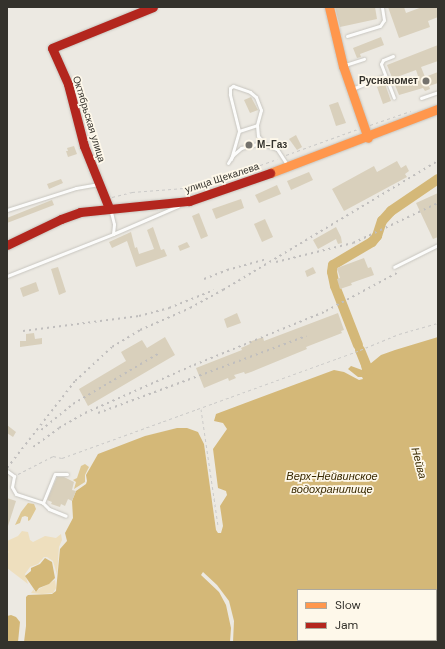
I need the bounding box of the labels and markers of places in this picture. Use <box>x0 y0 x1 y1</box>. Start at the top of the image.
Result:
place label: Руснаномет <box>359 75 418 87</box>
marker: Руснаномет <box>421 76 431 86</box>
place label: М-Газ <box>257 139 287 151</box>
marker: М-Газ <box>244 140 254 150</box>

